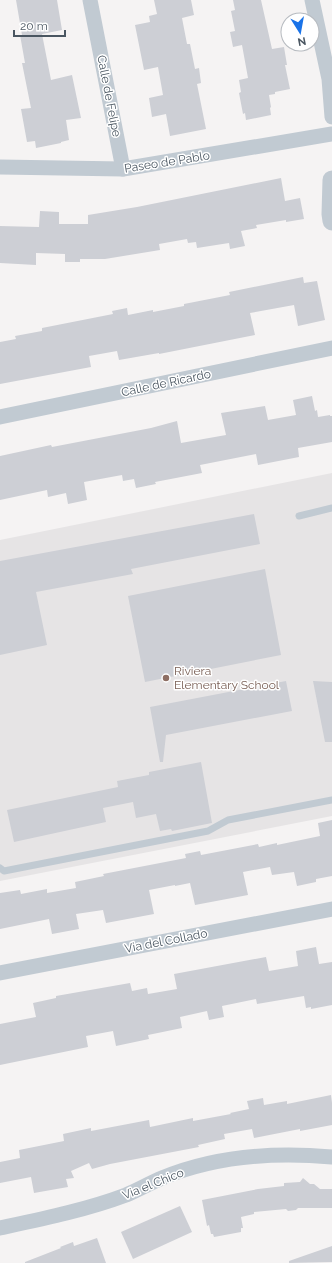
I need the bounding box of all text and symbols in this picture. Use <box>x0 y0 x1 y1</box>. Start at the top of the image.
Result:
scale bar <box>14 12 65 38</box>
north arrow <box>280 12 320 52</box>
text: 20 m <box>20 19 48 33</box>
text: N <box>296 34 307 49</box>
street label: Calle de Felipe <box>94 54 124 138</box>
street label: Paseo de Pablo <box>123 148 211 176</box>
street label: Calle de Ricardo <box>120 367 212 399</box>
place label: Riviera Elementary School <box>174 664 280 692</box>
marker: Riviera Elementary School <box>161 673 171 683</box>
street label: Via del Collado <box>123 926 209 956</box>
street label: Via el Chico <box>120 1165 186 1203</box>

